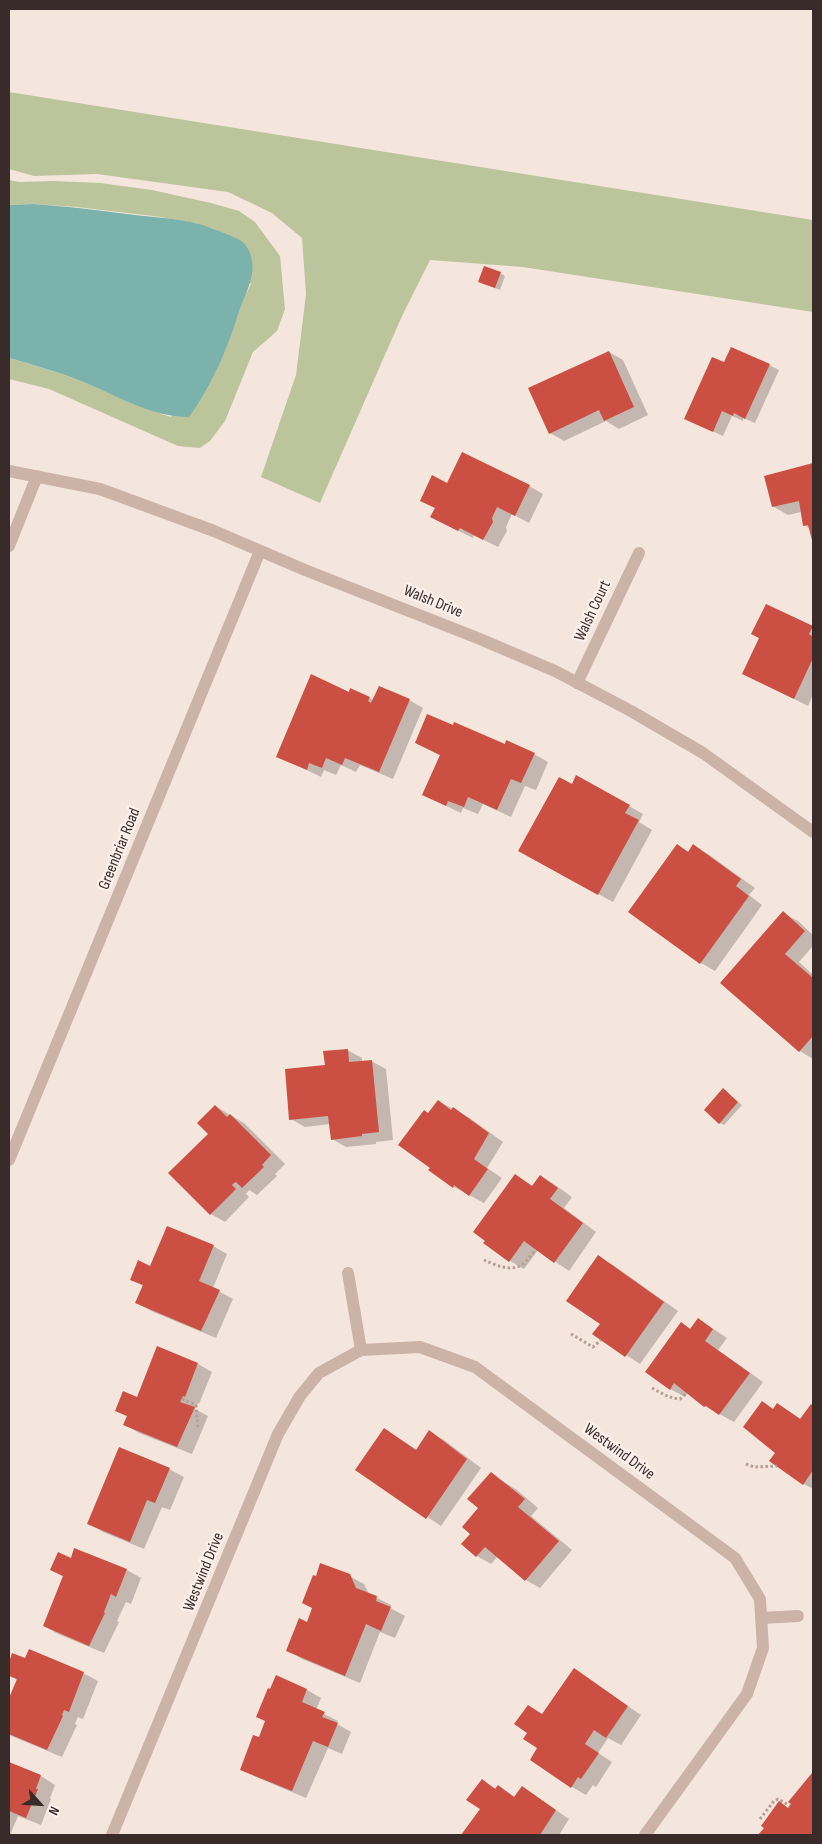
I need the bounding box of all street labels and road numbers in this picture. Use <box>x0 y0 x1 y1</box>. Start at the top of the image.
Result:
street label: Walsh Court <box>571 578 615 644</box>
street label: Walsh Drive <box>401 581 465 623</box>
street label: Greenbriar Road <box>95 805 145 893</box>
street label: Westwind Drive <box>580 1420 658 1484</box>
street label: Westwind Drive <box>180 1530 228 1614</box>

